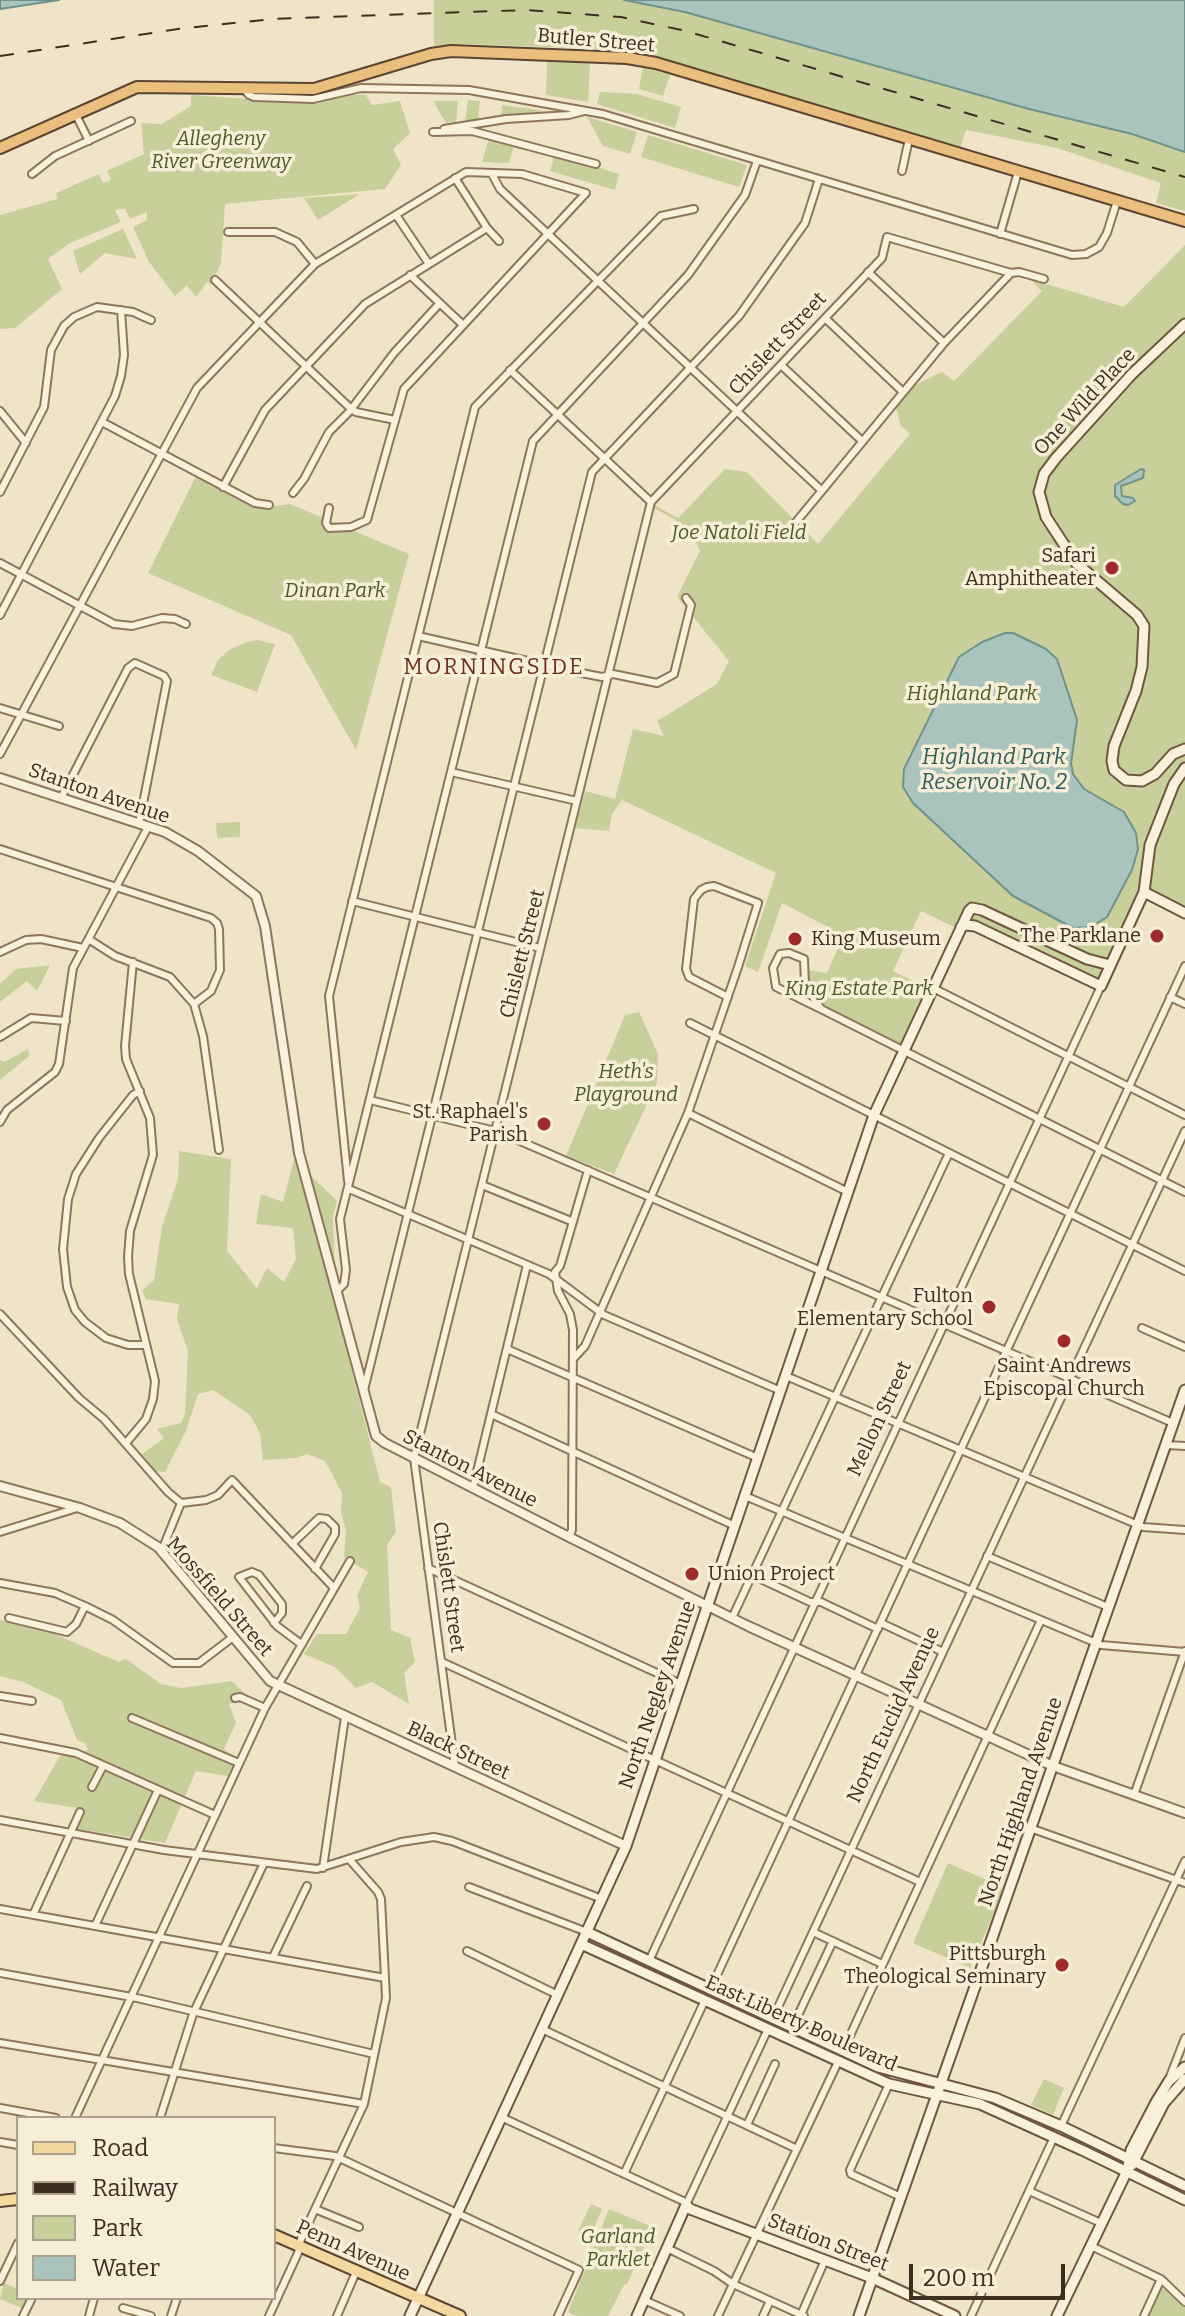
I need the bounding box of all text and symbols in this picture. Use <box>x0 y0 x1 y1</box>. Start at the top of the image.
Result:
street label: Butler Street <box>536 24 656 58</box>
park label: Allegheny River Greenway <box>151 127 291 174</box>
street label: Chislett Street <box>724 288 832 400</box>
street label: One Wild Place <box>1029 343 1141 461</box>
park label: Joe Natoli Field <box>672 521 806 545</box>
place label: Safari Amphitheater <box>965 544 1096 591</box>
marker: Safari Amphitheater <box>1103 559 1121 577</box>
park label: Dinan Park <box>284 579 386 603</box>
district label: MORNINGSIDE <box>403 655 585 681</box>
park label: Highland Park <box>907 682 1037 706</box>
water label: Highland Park Reservoir No. 2 <box>921 745 1067 796</box>
street label: Stanton Avenue <box>25 759 173 829</box>
street label: Chislett Street <box>495 887 551 1021</box>
place label: The Parklane <box>1020 924 1141 948</box>
place label: King Museum <box>811 927 941 951</box>
marker: The Parklane <box>1148 927 1166 945</box>
marker: King Museum <box>786 930 804 948</box>
park label: King Estate Park <box>785 977 933 1001</box>
park label: Heth's Playground <box>574 1060 678 1107</box>
place label: St. Raphael's Parish <box>412 1100 528 1147</box>
marker: St. Raphael's Parish <box>535 1115 553 1133</box>
place label: Fulton Elementary School <box>797 1284 973 1331</box>
marker: Fulton Elementary School <box>980 1298 998 1316</box>
marker: Saint Andrews Episcopal Church <box>1055 1332 1073 1350</box>
place label: Saint Andrews Episcopal Church <box>983 1354 1145 1401</box>
street label: Mellon Street <box>843 1357 917 1481</box>
street label: Stanton Avenue <box>399 1425 541 1513</box>
street label: Chislett Street <box>427 1520 469 1654</box>
street label: Mossfield Street <box>161 1532 277 1662</box>
place label: Union Project <box>708 1562 835 1586</box>
marker: Union Project <box>683 1565 701 1583</box>
street label: North Negley Avenue <box>614 1598 702 1792</box>
street label: North Euclid Avenue <box>843 1623 945 1807</box>
street label: North Highland Avenue <box>974 1694 1068 1910</box>
street label: Black Street <box>403 1717 513 1785</box>
place label: Pittsburgh Theological Seminary <box>844 1942 1046 1989</box>
marker: Pittsburgh Theological Seminary <box>1053 1956 1071 1974</box>
street label: East Liberty Boulevard <box>701 1971 901 2077</box>
legend <box>16 2116 276 2300</box>
text: Road <box>92 2134 148 2162</box>
text: Railway <box>92 2174 178 2202</box>
street label: Station Street <box>764 2209 892 2277</box>
text: Park <box>92 2214 143 2242</box>
street label: Penn Avenue <box>292 2215 414 2287</box>
park label: Garland Parklet <box>581 2225 655 2272</box>
scale bar <box>913 2248 1069 2298</box>
text: Water <box>92 2254 160 2282</box>
text: 200 m <box>923 2264 995 2292</box>

